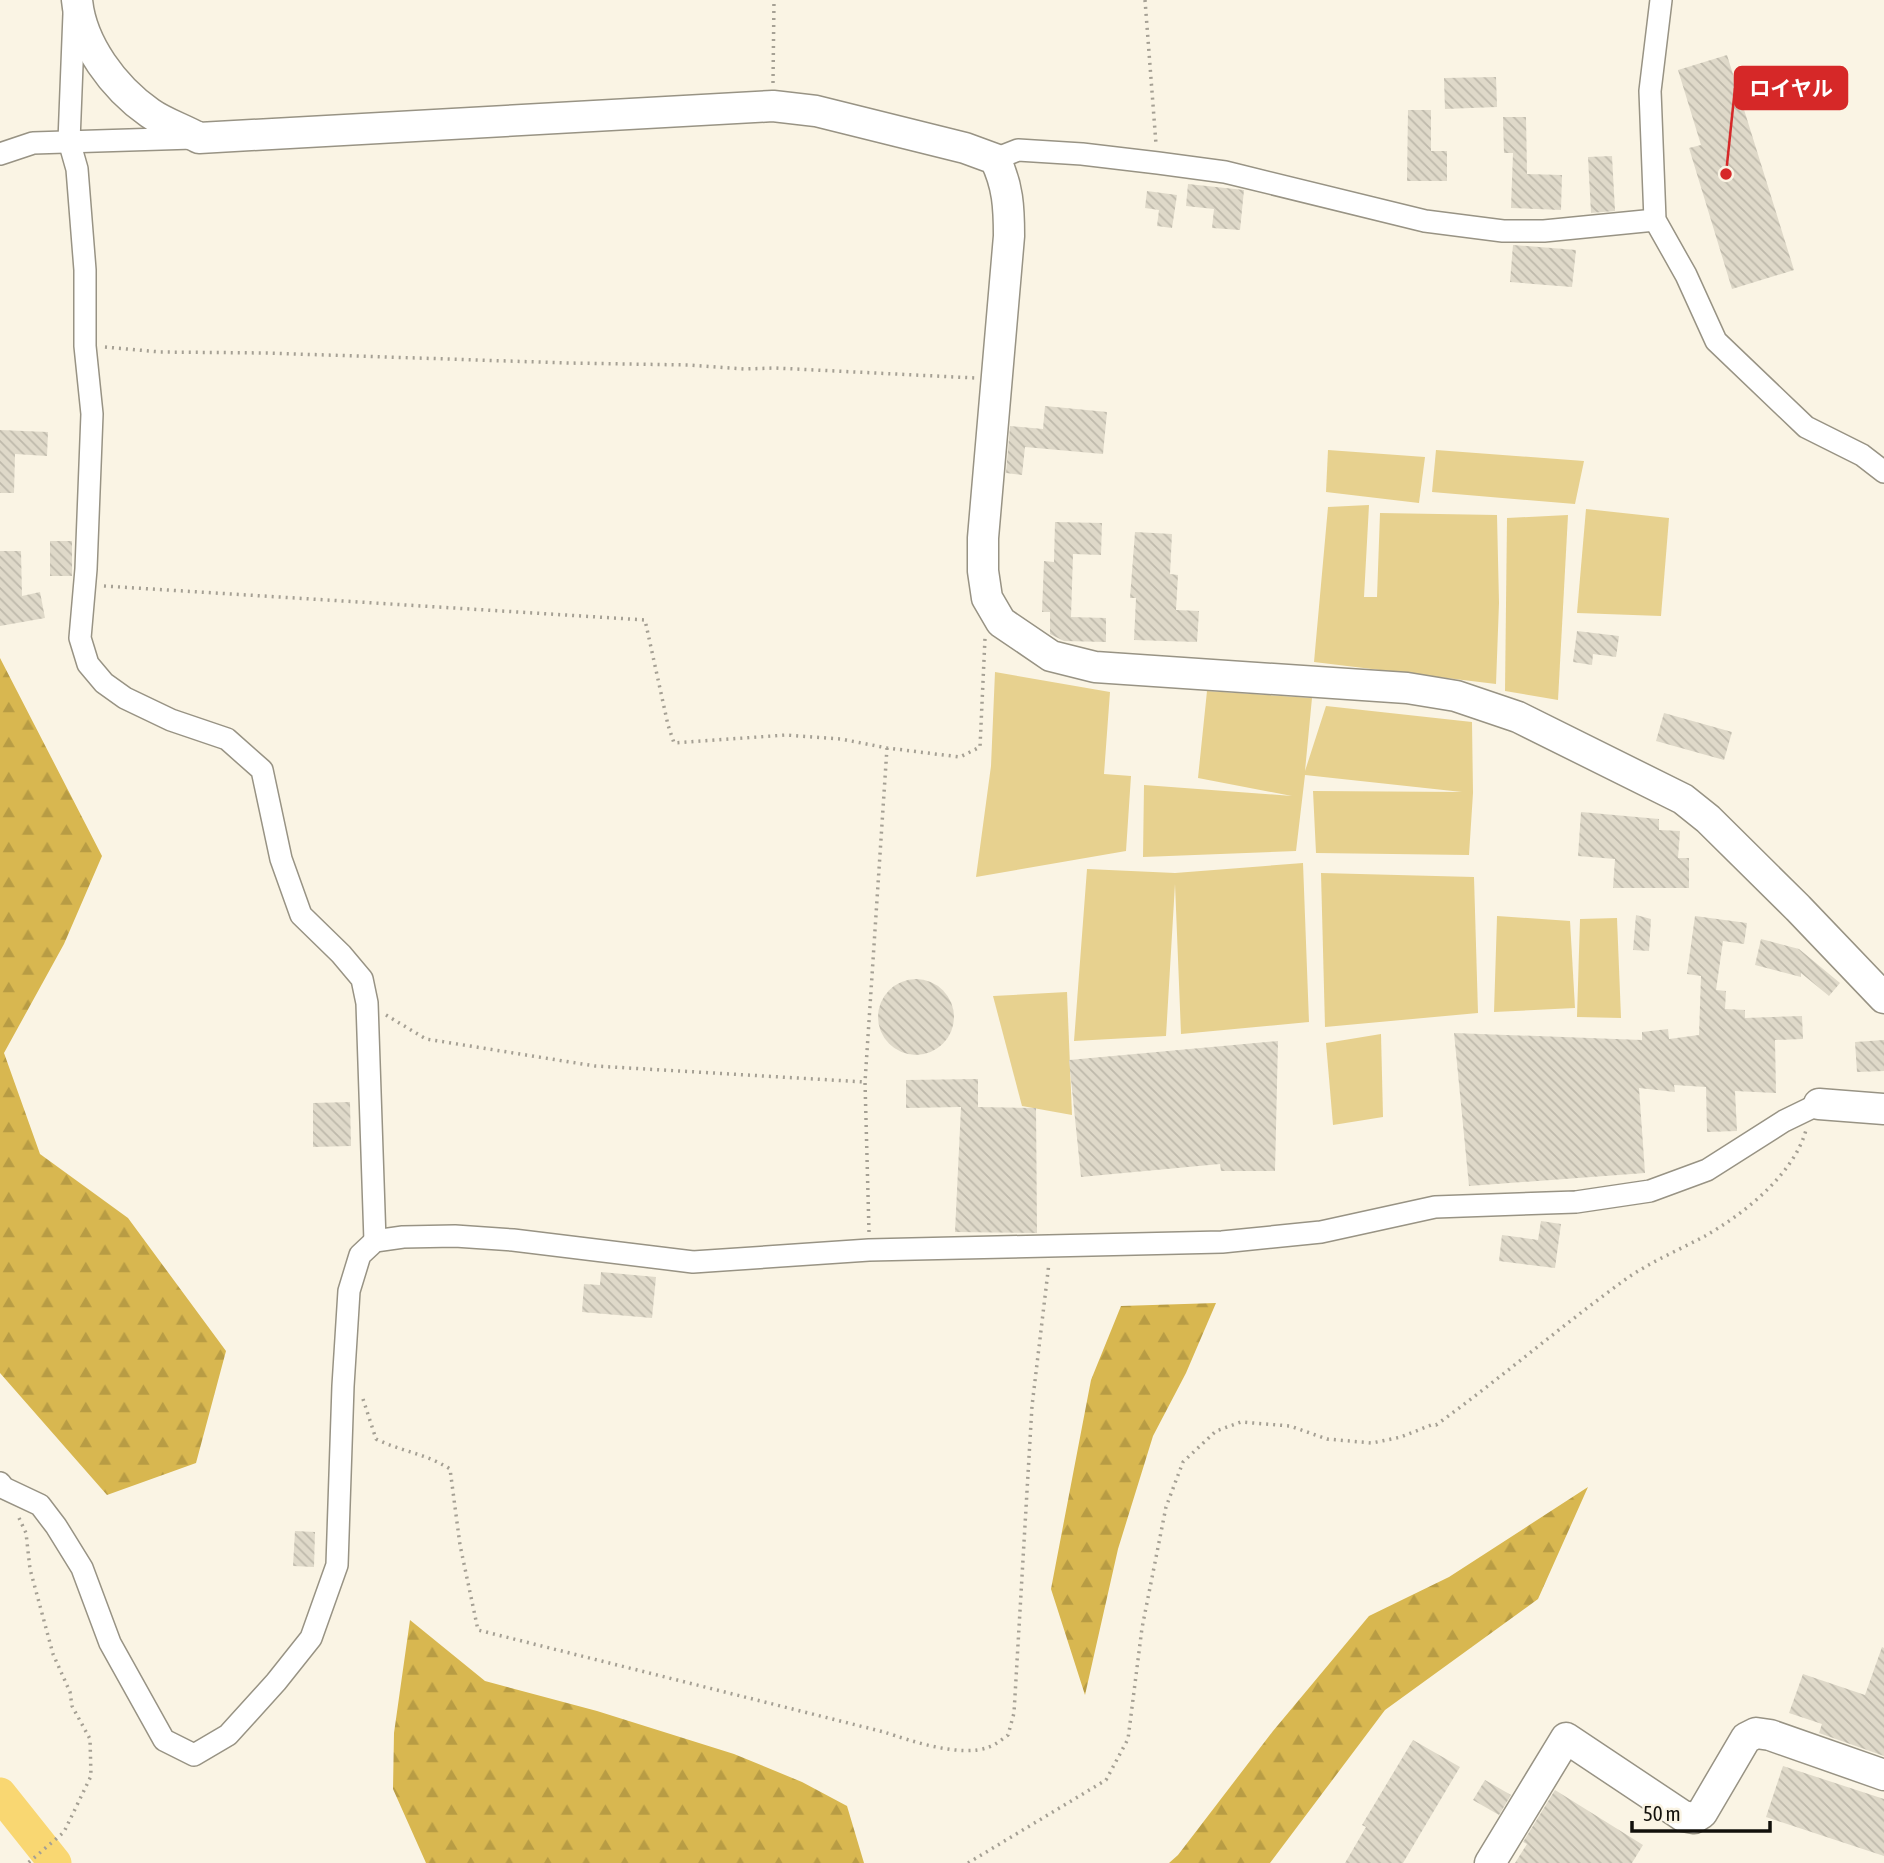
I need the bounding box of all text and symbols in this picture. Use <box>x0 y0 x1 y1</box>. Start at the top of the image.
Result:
callout: ロイヤル <box>1735 67 1847 109</box>
text: ロイヤル <box>1749 76 1833 100</box>
scale bar <box>1632 1790 1770 1834</box>
text: 50 m <box>1643 1801 1681 1825</box>

